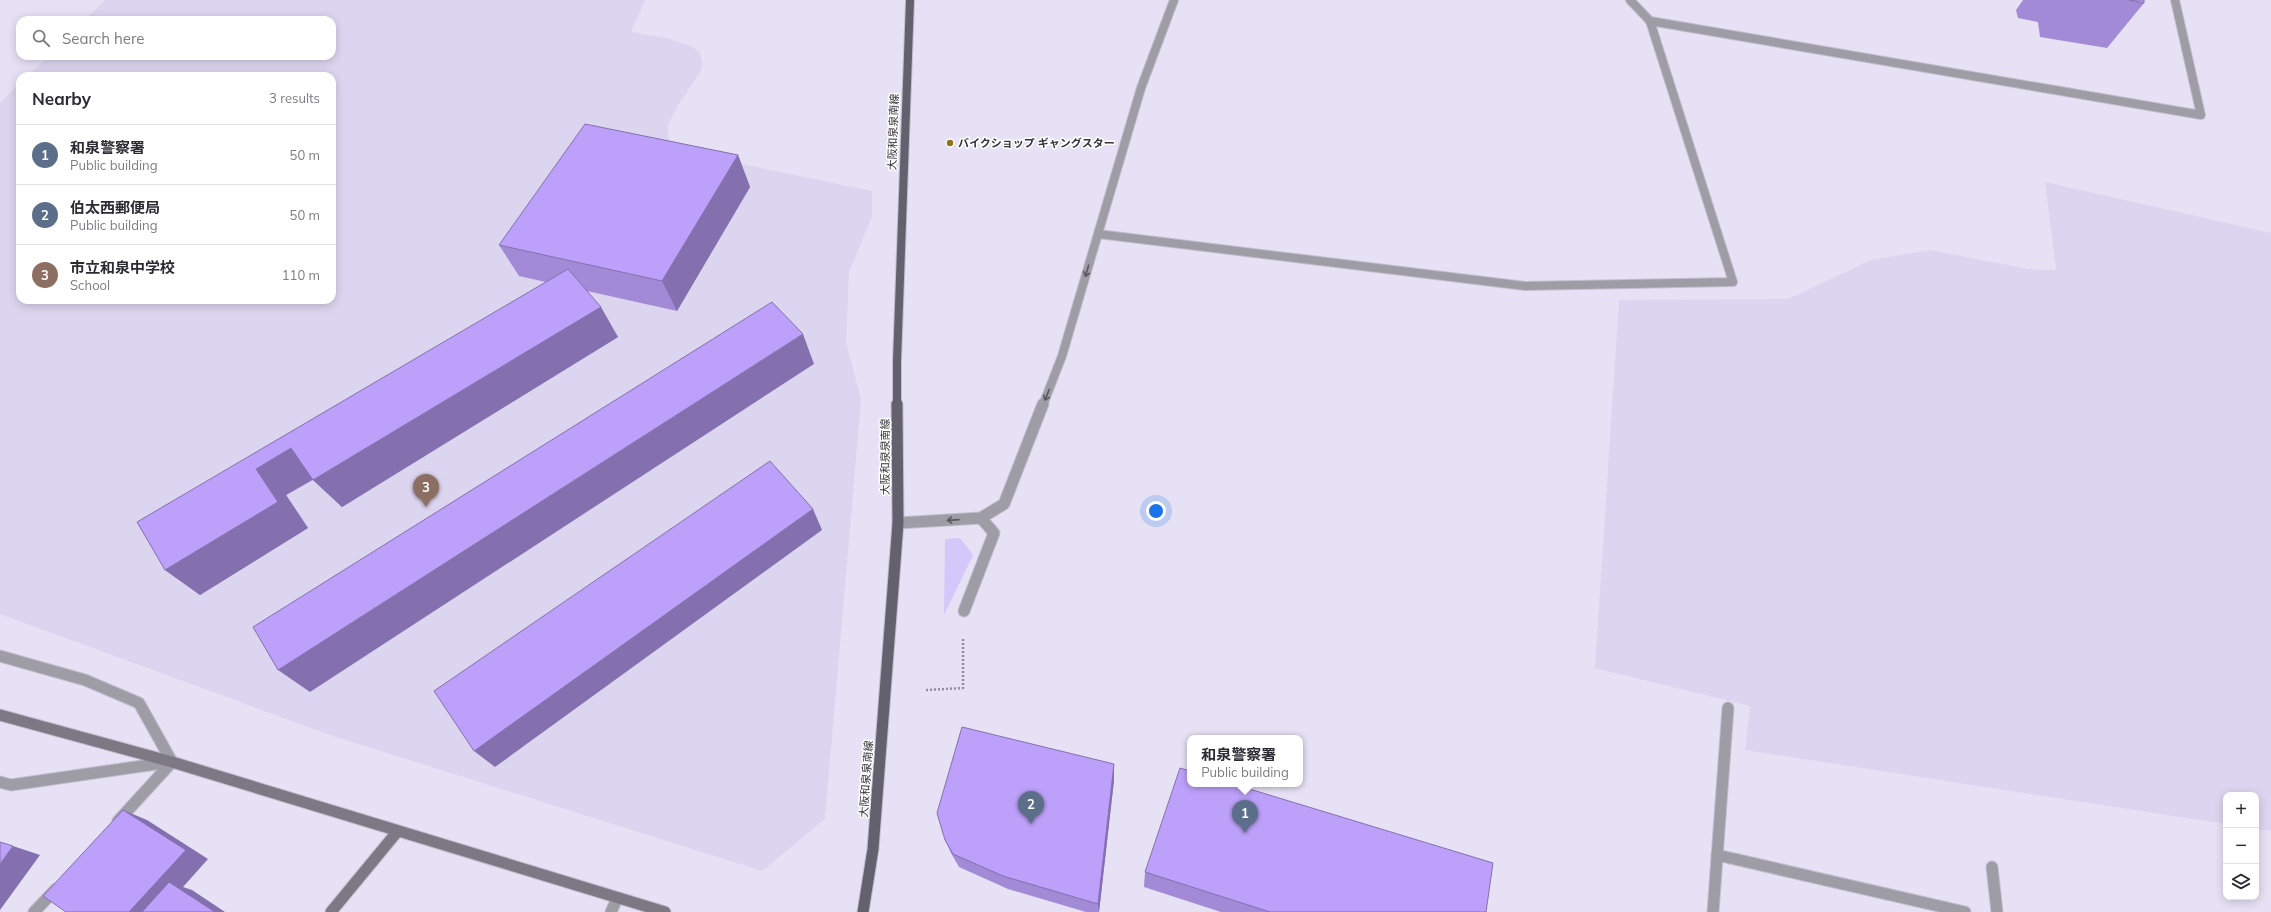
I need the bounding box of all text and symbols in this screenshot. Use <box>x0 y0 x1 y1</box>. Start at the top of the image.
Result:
search box <box>16 16 336 60</box>
icon: search <box>30 27 52 49</box>
text: Search here <box>62 29 144 48</box>
text: Nearby <box>32 88 91 109</box>
text: 3 results <box>269 90 320 106</box>
street label: 大阪和泉泉南線 <box>885 93 901 171</box>
place label: バイクショップ ギャングスター <box>958 136 1115 150</box>
text: 和泉警察署 <box>70 138 145 157</box>
marker: バイクショップ ギャングスター <box>945 138 955 148</box>
text: 1 <box>41 147 49 163</box>
text: 50 m <box>290 147 320 163</box>
text: Public building <box>70 157 158 173</box>
text: 伯太西郵便局 <box>70 198 160 217</box>
text: 2 <box>41 207 49 223</box>
text: 50 m <box>290 207 320 223</box>
text: Public building <box>70 217 158 233</box>
text: 市立和泉中学校 <box>70 258 175 277</box>
one-way arrow <box>1083 265 1090 278</box>
text: 3 <box>41 267 49 283</box>
text: 110 m <box>282 267 320 283</box>
text: School <box>70 277 110 293</box>
one-way arrow <box>1042 388 1050 400</box>
street label: 大阪和泉泉南線 <box>878 419 892 496</box>
pin: 3 <box>413 474 439 507</box>
your location <box>1146 501 1166 521</box>
one-way arrow <box>947 516 960 524</box>
popup <box>1187 735 1303 787</box>
street label: 大阪和泉泉南線 <box>856 740 876 818</box>
text: 和泉警察署 <box>1201 745 1276 764</box>
text: Public building <box>1201 764 1289 780</box>
pin: 2 <box>1018 791 1044 824</box>
map controls <box>2223 792 2259 900</box>
button: + <box>2223 792 2259 828</box>
pin: 1 <box>1232 800 1258 833</box>
button: − <box>2223 828 2259 864</box>
button: layers <box>2223 864 2259 900</box>

